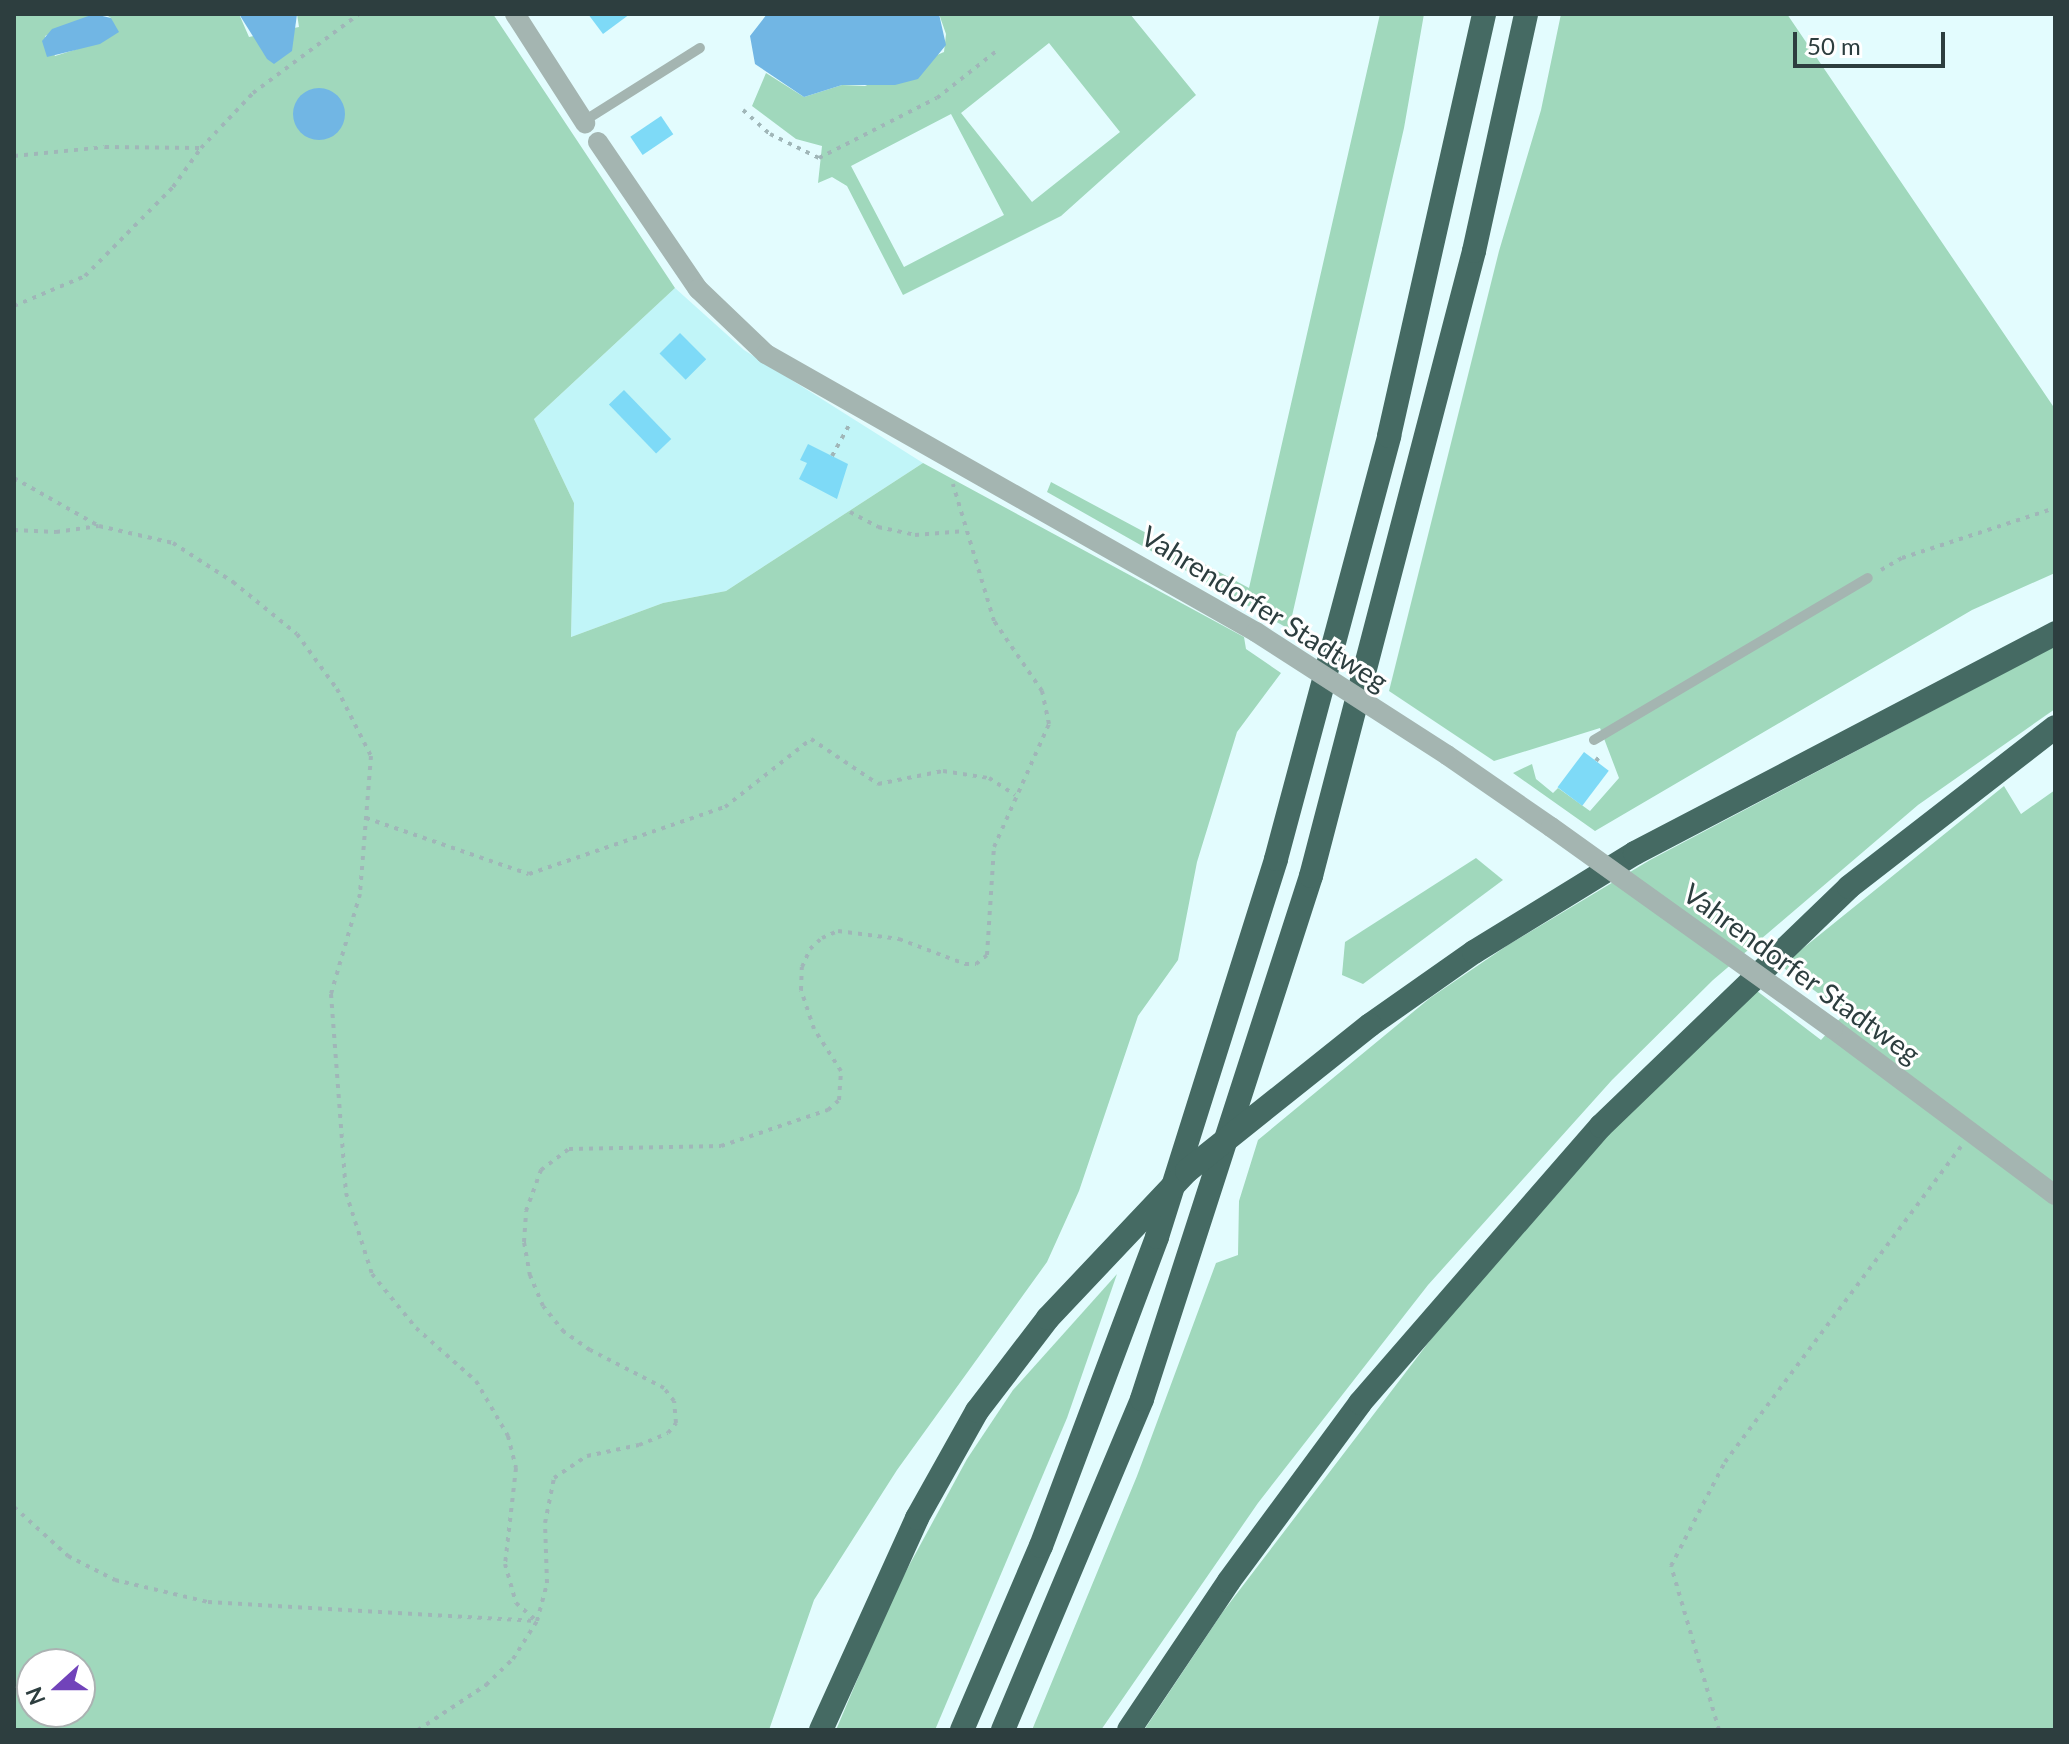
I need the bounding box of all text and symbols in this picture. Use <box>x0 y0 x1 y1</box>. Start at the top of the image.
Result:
scale bar <box>1797 16 1949 66</box>
text: 50 m <box>1807 31 1861 60</box>
street label: Vahrendorfer Stadtweg <box>1135 518 1395 698</box>
street label: Vahrendorfer Stadtweg <box>1677 876 1927 1070</box>
north arrow <box>16 1648 96 1728</box>
text: N <box>19 1683 51 1709</box>

